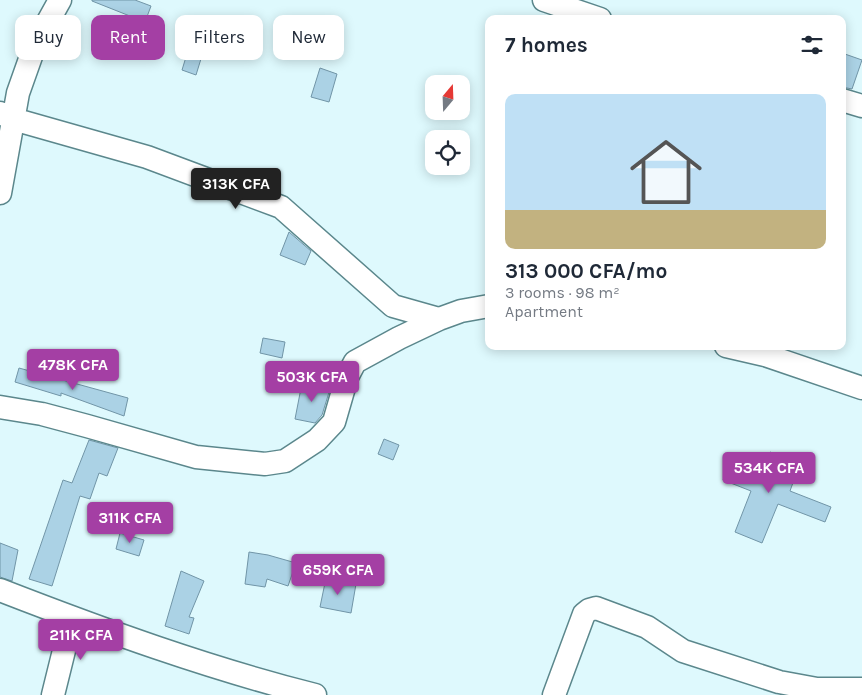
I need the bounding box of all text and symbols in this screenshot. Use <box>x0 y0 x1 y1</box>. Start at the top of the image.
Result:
chip: Buy <box>15 15 81 60</box>
chip: Rent <box>91 15 165 60</box>
chip: Filters <box>175 15 263 60</box>
chip: New <box>273 15 344 60</box>
icon: filters <box>798 31 826 59</box>
text: 7 homes <box>505 33 588 57</box>
north arrow <box>425 75 470 120</box>
map controls <box>425 75 470 175</box>
icon: home <box>621 127 711 217</box>
button: locate <box>425 130 470 175</box>
pin: 313K CFA <box>184 168 288 210</box>
text: 313K CFA <box>202 174 270 193</box>
text: 313 000 CFA/mo <box>505 259 667 283</box>
text: 3 rooms · 98 m² <box>505 283 620 302</box>
text: Apartment <box>505 302 583 321</box>
pin: 478K CFA <box>21 348 125 391</box>
text: 478K CFA <box>38 355 108 374</box>
pin: 503K CFA <box>260 360 364 403</box>
text: 503K CFA <box>276 367 348 386</box>
pin: 534K CFA <box>717 452 821 494</box>
text: 534K CFA <box>733 458 805 477</box>
pin: 311K CFA <box>78 502 182 544</box>
text: 311K CFA <box>98 508 162 527</box>
pin: 659K CFA <box>286 554 390 596</box>
text: 659K CFA <box>302 560 374 579</box>
pin: 211K CFA <box>29 618 133 661</box>
text: 211K CFA <box>49 625 113 644</box>

